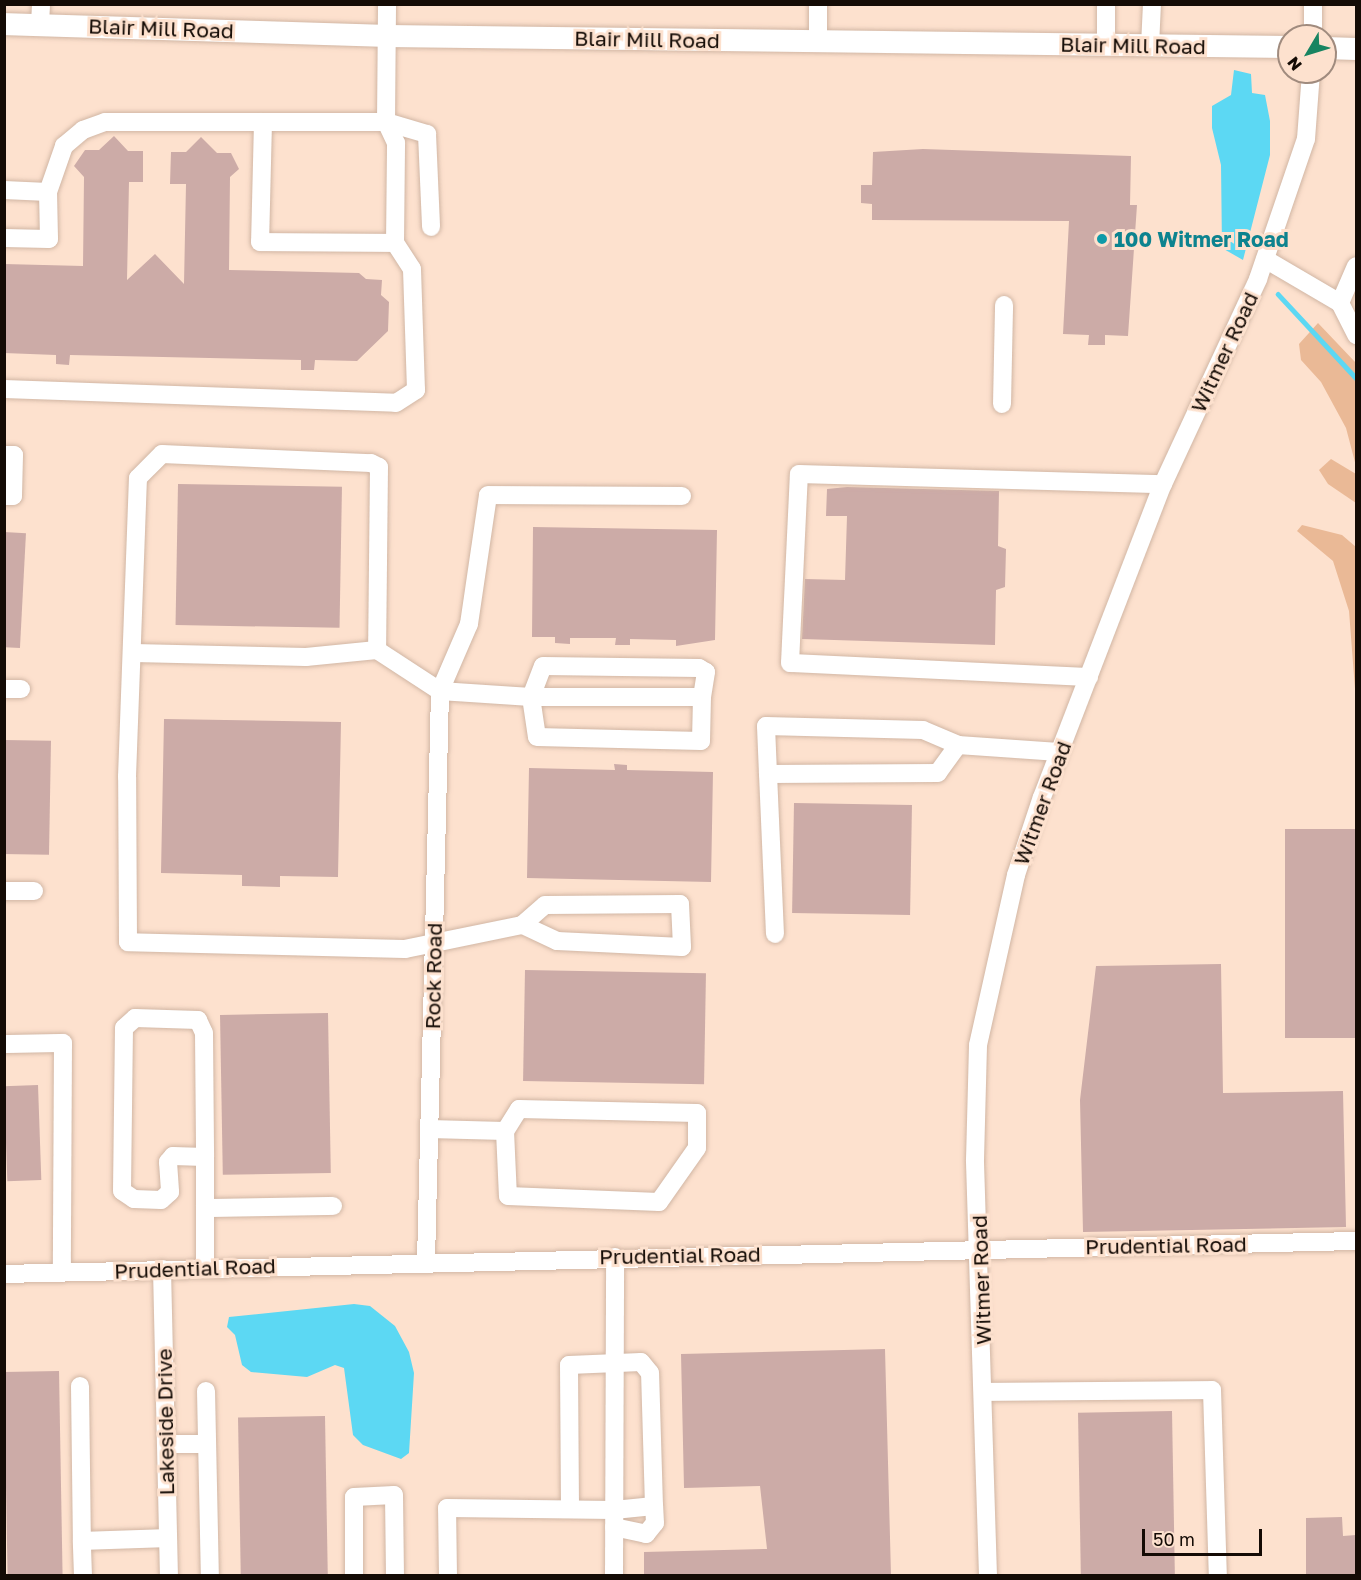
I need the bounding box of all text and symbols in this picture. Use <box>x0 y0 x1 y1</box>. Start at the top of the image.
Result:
street label: Blair Mill Road <box>88 13 234 43</box>
north arrow <box>1277 24 1337 84</box>
street label: Blair Mill Road <box>574 25 720 53</box>
street label: Blair Mill Road <box>1060 31 1206 59</box>
text: N <box>1283 53 1306 75</box>
place label: 100 Witmer Road <box>1114 226 1289 252</box>
marker: 100 Witmer Road <box>1095 232 1109 246</box>
street label: Witmer Road <box>1185 288 1263 416</box>
street label: Witmer Road <box>1008 738 1076 868</box>
street label: Rock Road <box>419 922 447 1030</box>
street label: Witmer Road <box>966 1215 996 1345</box>
street label: Prudential Road <box>1085 1231 1247 1259</box>
street label: Prudential Road <box>599 1241 761 1269</box>
street label: Prudential Road <box>114 1253 276 1283</box>
street label: Lakeside Drive <box>151 1348 179 1496</box>
scale bar <box>1145 1517 1265 1555</box>
text: 50 m <box>1153 1528 1195 1550</box>

